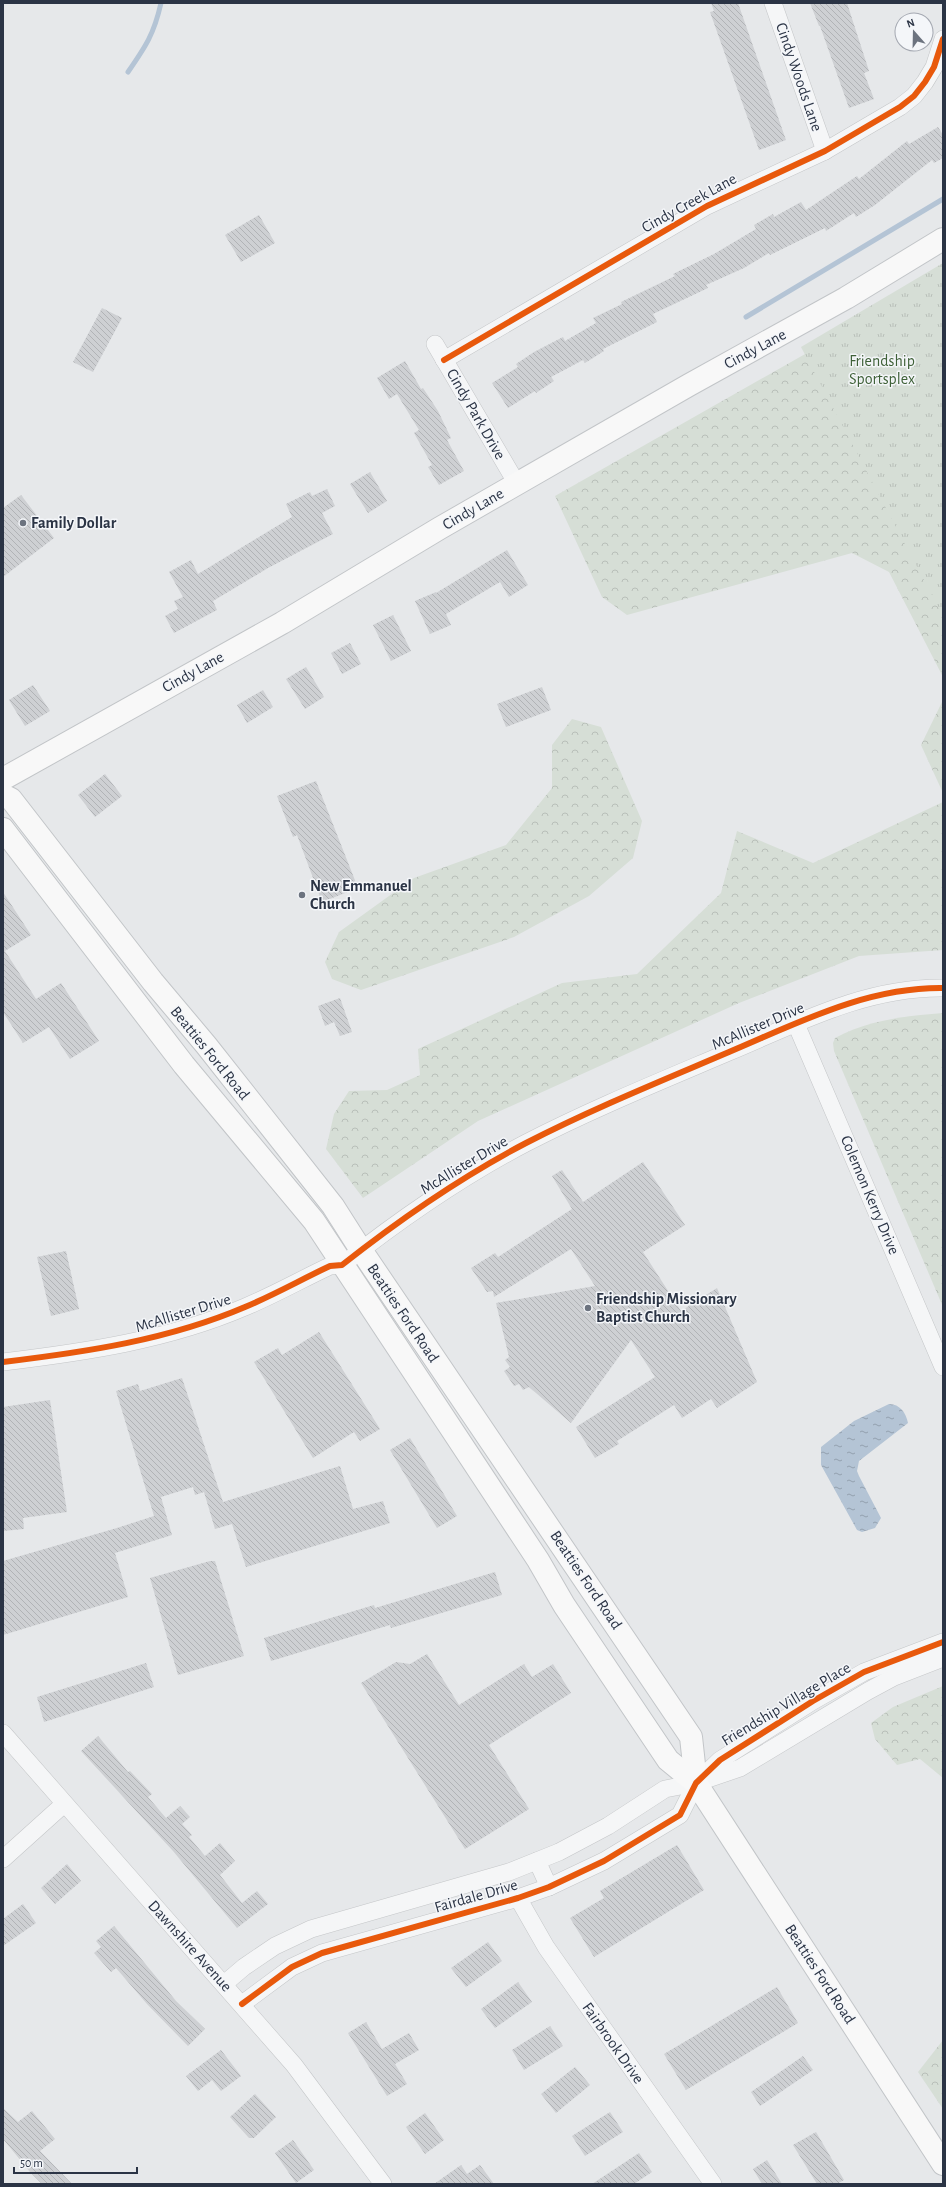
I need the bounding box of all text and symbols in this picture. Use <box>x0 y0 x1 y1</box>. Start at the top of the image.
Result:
north arrow <box>894 12 934 52</box>
text: N <box>905 17 916 30</box>
street label: Cindy Woods Lane <box>772 21 825 134</box>
street label: Cindy Creek Lane <box>639 170 740 236</box>
street label: Cindy Lane <box>721 326 789 373</box>
park label: Friendship Sportsplex <box>849 353 915 387</box>
street label: Cindy Park Drive <box>443 366 508 463</box>
street label: Cindy Lane <box>440 485 507 534</box>
place label: Family Dollar <box>31 515 117 532</box>
marker: Family Dollar <box>18 518 28 528</box>
street label: Cindy Lane <box>160 649 227 696</box>
place label: New Emmanuel Church <box>310 878 412 912</box>
marker: New Emmanuel Church <box>297 890 307 900</box>
street label: McAllister Drive <box>709 999 807 1053</box>
street label: Beatties Ford Road <box>168 1003 252 1103</box>
street label: McAllister Drive <box>418 1133 510 1197</box>
street label: Colemon Kerry Drive <box>837 1133 902 1257</box>
street label: Beatties Ford Road <box>364 1261 442 1365</box>
street label: McAllister Drive <box>133 1291 233 1335</box>
place label: Friendship Missionary Baptist Church <box>596 1291 737 1325</box>
marker: Friendship Missionary Baptist Church <box>583 1303 593 1313</box>
street label: Beatties Ford Road <box>547 1528 625 1632</box>
street label: Friendship Village Place <box>719 1659 853 1749</box>
street label: Fairdale Drive <box>433 1876 519 1916</box>
street label: Dawnshire Avenue <box>145 1897 235 1995</box>
street label: Beatties Ford Road <box>782 1921 858 2027</box>
street label: Fairbrook Drive <box>579 1999 647 2087</box>
scale bar <box>14 2149 137 2175</box>
text: 50 m <box>20 2157 43 2169</box>

